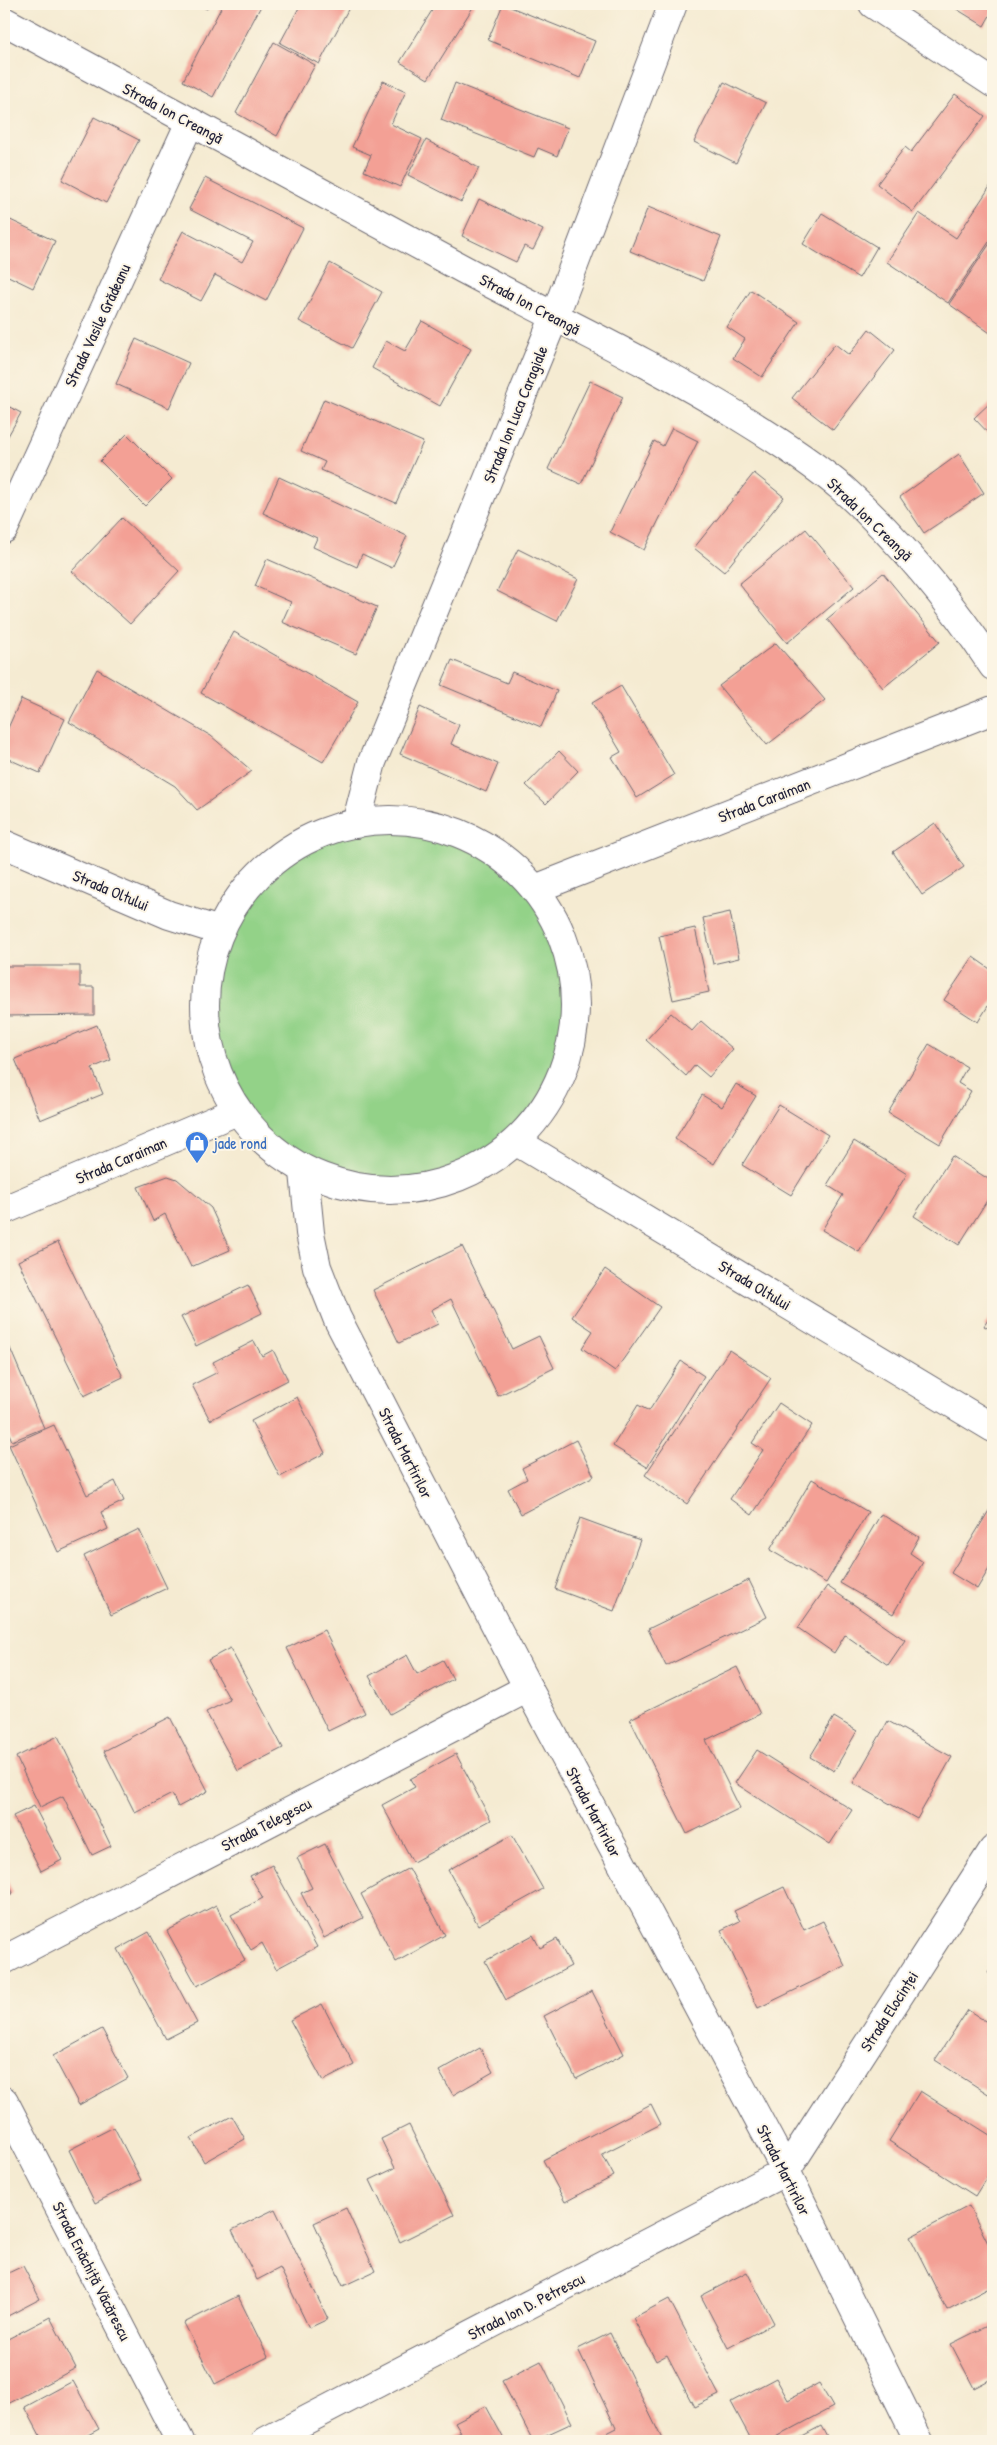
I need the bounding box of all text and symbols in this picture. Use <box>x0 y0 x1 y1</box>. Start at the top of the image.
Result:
street label: Strada Ion Creangă <box>119 77 227 149</box>
street label: Strada Vasile Grădeanu <box>59 259 135 390</box>
street label: Strada Ion Creangă <box>476 268 584 340</box>
street label: Strada Ion Luca Caragiale <box>477 342 553 486</box>
street label: Strada Ion Creangă <box>823 473 917 565</box>
street label: Strada Caraiman <box>715 772 813 828</box>
street label: Strada Oltului <box>70 864 152 916</box>
shop icon: jade rond <box>184 1130 210 1164</box>
street label: Strada Caraiman <box>72 1131 170 1189</box>
place label: jade rond <box>212 1132 266 1154</box>
street label: Strada Oltului <box>715 1255 795 1315</box>
street label: Strada Martirilor <box>374 1404 438 1502</box>
street label: Strada Martirilor <box>561 1763 627 1861</box>
street label: Strada Telegescu <box>217 1792 315 1856</box>
street label: Strada Elocinței <box>855 1967 923 2055</box>
street label: Strada Martirilor <box>752 2121 816 2219</box>
street label: Strada Enăchiță Văcărescu <box>47 2198 137 2345</box>
street label: Strada Ion D. Petrescu <box>464 2267 589 2345</box>

